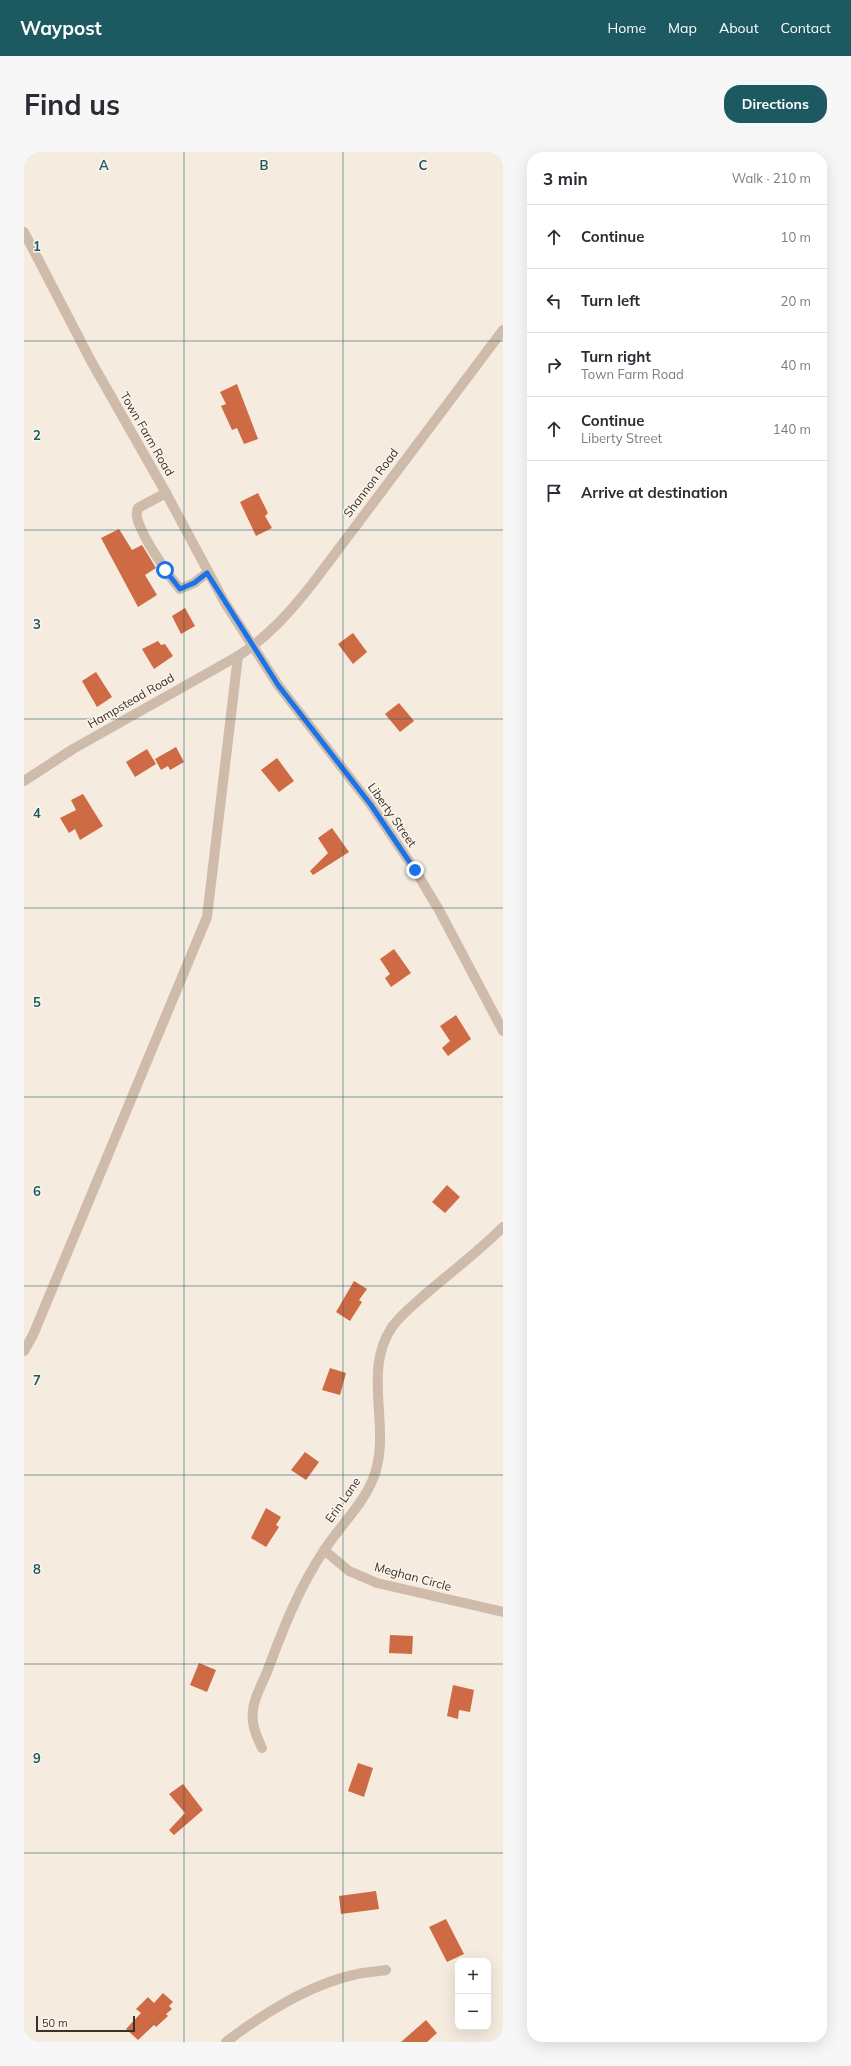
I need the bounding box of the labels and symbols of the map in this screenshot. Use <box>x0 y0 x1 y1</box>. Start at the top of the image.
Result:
text: A <box>99 157 109 173</box>
text: B <box>260 157 269 173</box>
text: C <box>419 157 428 173</box>
text: 1 <box>33 238 41 254</box>
street label: Town Farm Road <box>117 389 178 479</box>
text: 2 <box>33 427 41 443</box>
street label: Shannon Road <box>340 445 401 520</box>
route start <box>156 561 174 579</box>
text: 3 <box>33 616 41 632</box>
street label: Hampstead Road <box>85 670 177 731</box>
street label: Liberty Street <box>365 780 420 850</box>
text: 4 <box>33 805 41 821</box>
route end <box>406 861 424 879</box>
text: 5 <box>33 994 41 1010</box>
text: 6 <box>33 1183 41 1199</box>
text: 7 <box>33 1372 41 1388</box>
street label: Erin Lane <box>322 1474 364 1525</box>
street label: Meghan Circle <box>373 1559 453 1594</box>
text: 8 <box>33 1561 41 1577</box>
text: 9 <box>33 1750 41 1766</box>
scale bar <box>36 2014 135 2033</box>

